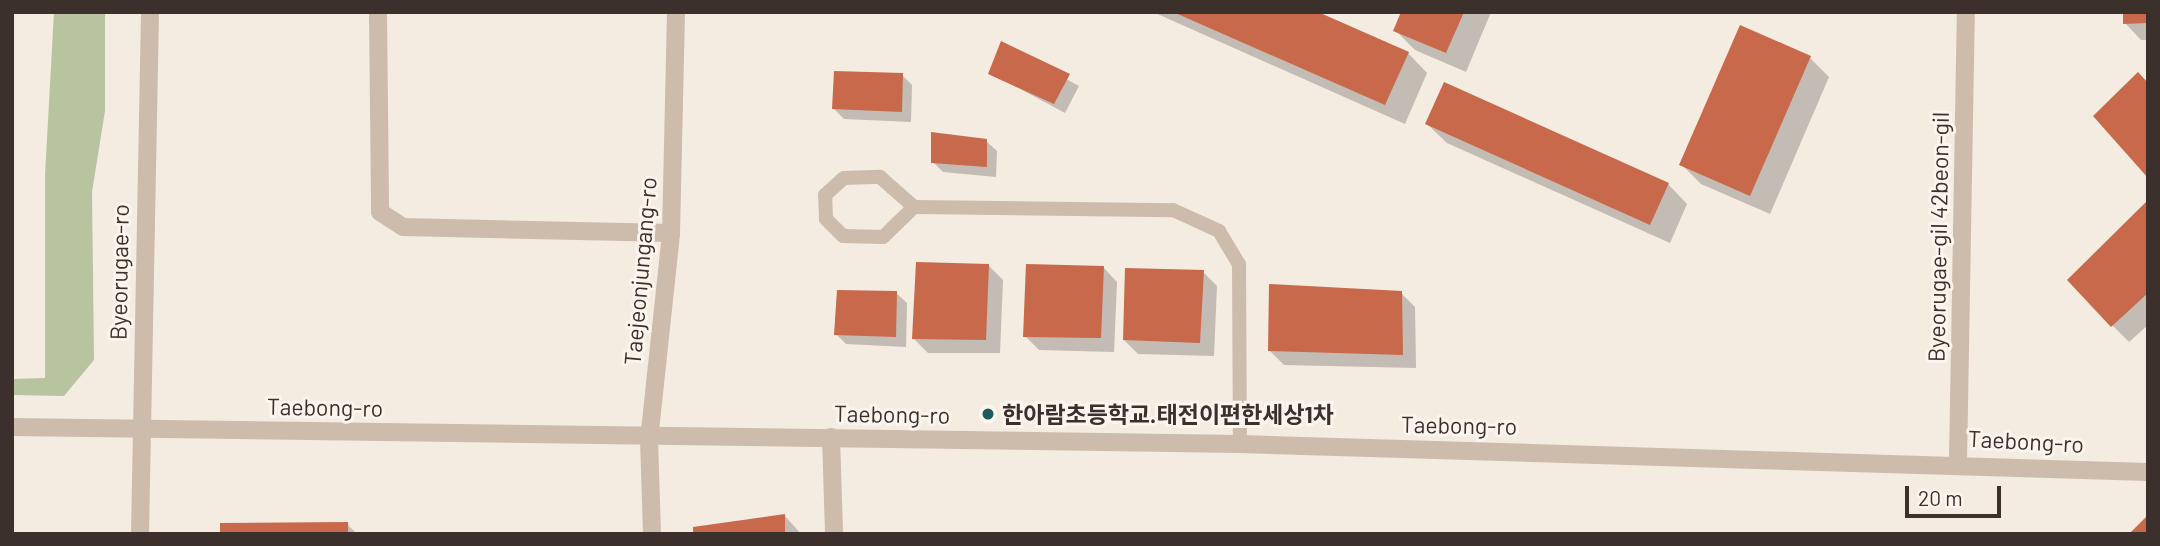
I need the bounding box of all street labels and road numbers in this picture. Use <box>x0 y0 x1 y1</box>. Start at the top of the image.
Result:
street label: Byeorugae-gil 42beon-gil <box>1922 112 1954 362</box>
street label: Taejeonjungang-ro <box>618 176 662 366</box>
street label: Byeorugae-ro <box>104 204 134 340</box>
street label: Taebong-ro <box>267 392 383 422</box>
street label: Taebong-ro <box>834 399 950 429</box>
street label: Taebong-ro <box>1401 410 1517 440</box>
street label: Taebong-ro <box>1967 424 2085 458</box>

